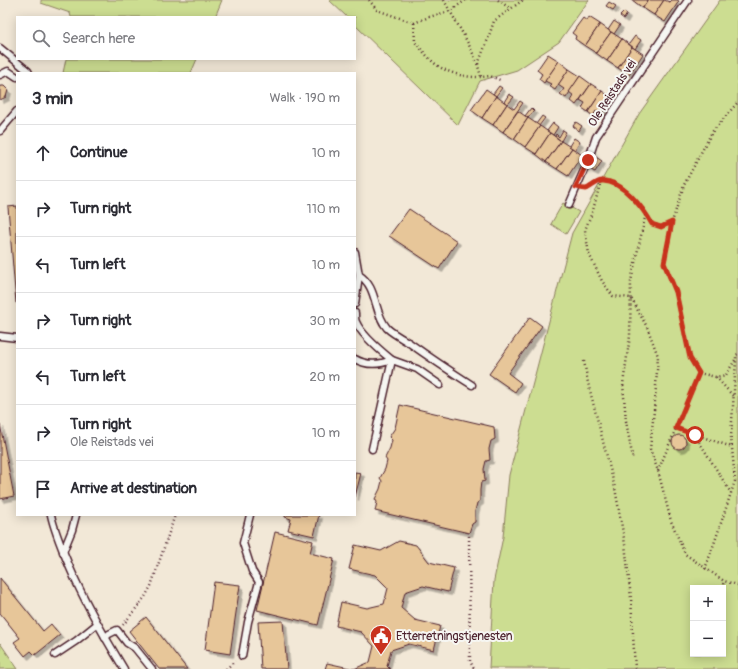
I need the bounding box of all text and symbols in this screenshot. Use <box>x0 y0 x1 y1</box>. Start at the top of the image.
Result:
search box <box>16 16 356 60</box>
icon: search <box>30 27 52 49</box>
text: Search here <box>62 29 135 48</box>
street label: Ole Reistads vei <box>585 57 640 130</box>
text: 3 min <box>32 88 73 109</box>
text: Walk · 190 m <box>269 90 340 106</box>
icon: ahead <box>32 142 54 164</box>
text: Continue <box>70 143 128 162</box>
text: 10 m <box>312 145 340 161</box>
route end <box>579 151 597 169</box>
icon: right <box>32 198 54 220</box>
text: Turn right <box>70 199 131 218</box>
text: 110 m <box>307 201 340 217</box>
icon: left <box>32 254 54 276</box>
text: Turn left <box>70 255 126 274</box>
text: 10 m <box>312 257 340 273</box>
icon: right <box>32 310 54 332</box>
text: Turn right <box>70 311 131 330</box>
text: 30 m <box>310 313 340 329</box>
icon: left <box>32 366 54 388</box>
text: Turn left <box>70 367 126 386</box>
text: 20 m <box>309 369 340 385</box>
text: Turn right <box>70 415 131 434</box>
icon: right <box>32 422 54 444</box>
text: 10 m <box>312 425 340 441</box>
route start <box>686 426 704 444</box>
text: Ole Reistads vei <box>70 434 154 450</box>
icon: arrive <box>32 478 54 500</box>
text: Arrive at destination <box>70 479 197 498</box>
map controls <box>690 585 726 657</box>
button: + <box>690 585 726 621</box>
button: − <box>690 621 726 657</box>
public building icon: Etterretningstjenesten <box>368 623 394 656</box>
place label: Etterretningstjenesten <box>396 629 513 644</box>

